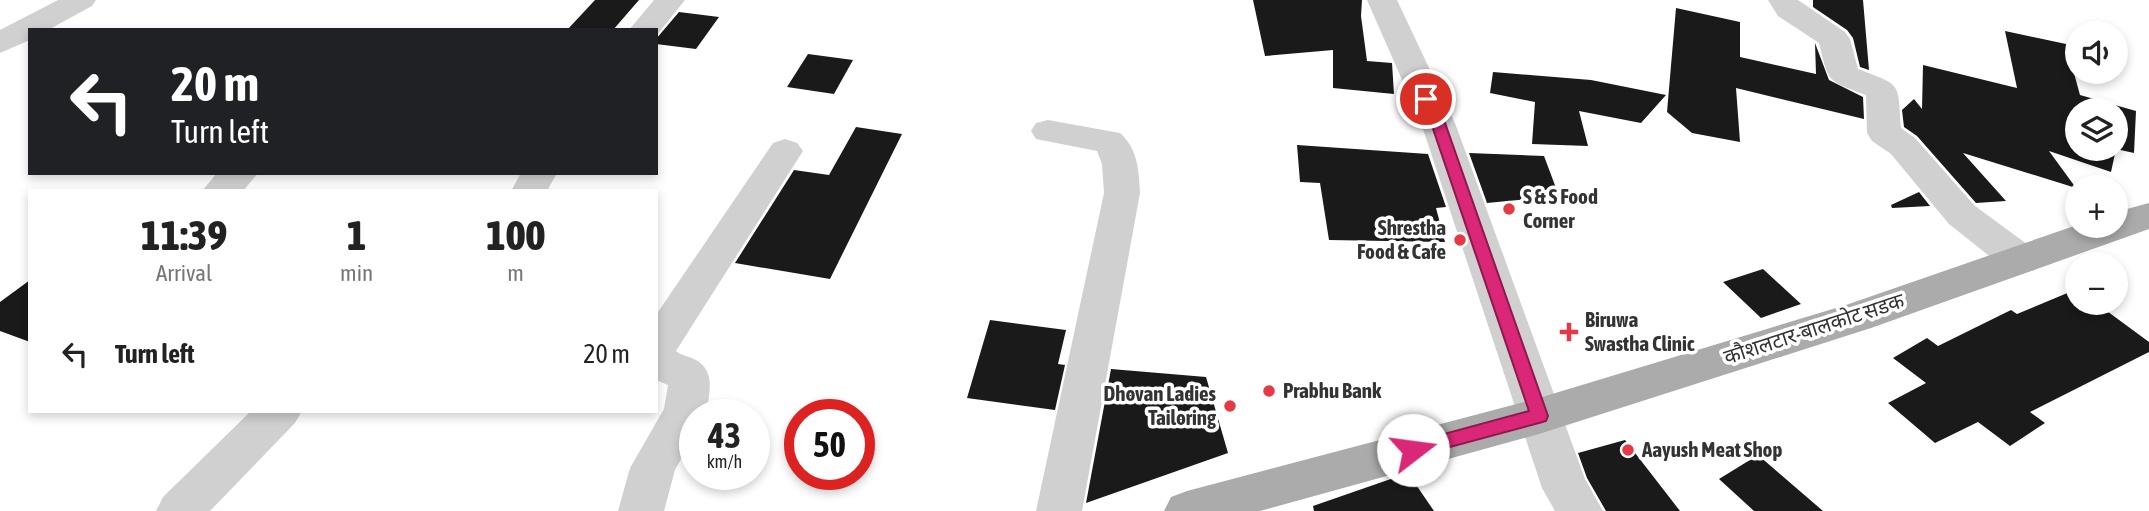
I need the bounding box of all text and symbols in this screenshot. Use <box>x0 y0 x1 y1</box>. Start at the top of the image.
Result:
map controls <box>2065 21 2128 315</box>
button: sound <box>2065 21 2128 84</box>
text: 20 m <box>171 55 259 111</box>
icon: left <box>56 56 147 147</box>
pin <box>1396 69 1456 129</box>
icon: arrive <box>1407 80 1445 118</box>
button: layers <box>2065 98 2128 161</box>
text: Turn left <box>171 113 269 150</box>
button: + <box>2065 175 2128 238</box>
place label: S & S Food Corner <box>1523 184 1598 232</box>
marker: S & S Food Corner <box>1501 201 1517 217</box>
text: 11:39 <box>141 211 227 259</box>
text: 1 <box>347 211 366 259</box>
text: 100 <box>486 211 545 259</box>
place label: Shrestha Food & Cafe <box>1357 215 1446 263</box>
marker: Shrestha Food & Cafe <box>1452 232 1468 248</box>
button: − <box>2065 252 2128 315</box>
text: Arrival <box>156 260 212 286</box>
text: min <box>340 260 373 286</box>
text: m <box>507 260 524 286</box>
street label: कौशलटार-बालकोट सडक <box>1720 287 1908 369</box>
place label: Biruwa Swastha Clinic <box>1585 307 1695 355</box>
marker: Biruwa Swastha Clinic <box>1559 322 1579 342</box>
icon: left <box>56 335 94 373</box>
text: Turn left <box>115 339 195 369</box>
text: 20 m <box>583 339 630 369</box>
place label: Prabhu Bank <box>1283 378 1382 402</box>
place label: Dhovan Ladies Tailoring <box>1104 381 1217 429</box>
marker: Prabhu Bank <box>1261 383 1277 399</box>
marker: Dhovan Ladies Tailoring <box>1222 398 1238 414</box>
speed limit sign: 50 <box>784 399 875 490</box>
position arrow <box>1376 413 1450 487</box>
text: 43 <box>708 415 741 455</box>
place label: Aayush Meat Shop <box>1641 437 1782 461</box>
marker: Aayush Meat Shop <box>1620 442 1636 458</box>
text: km/h <box>707 451 742 472</box>

